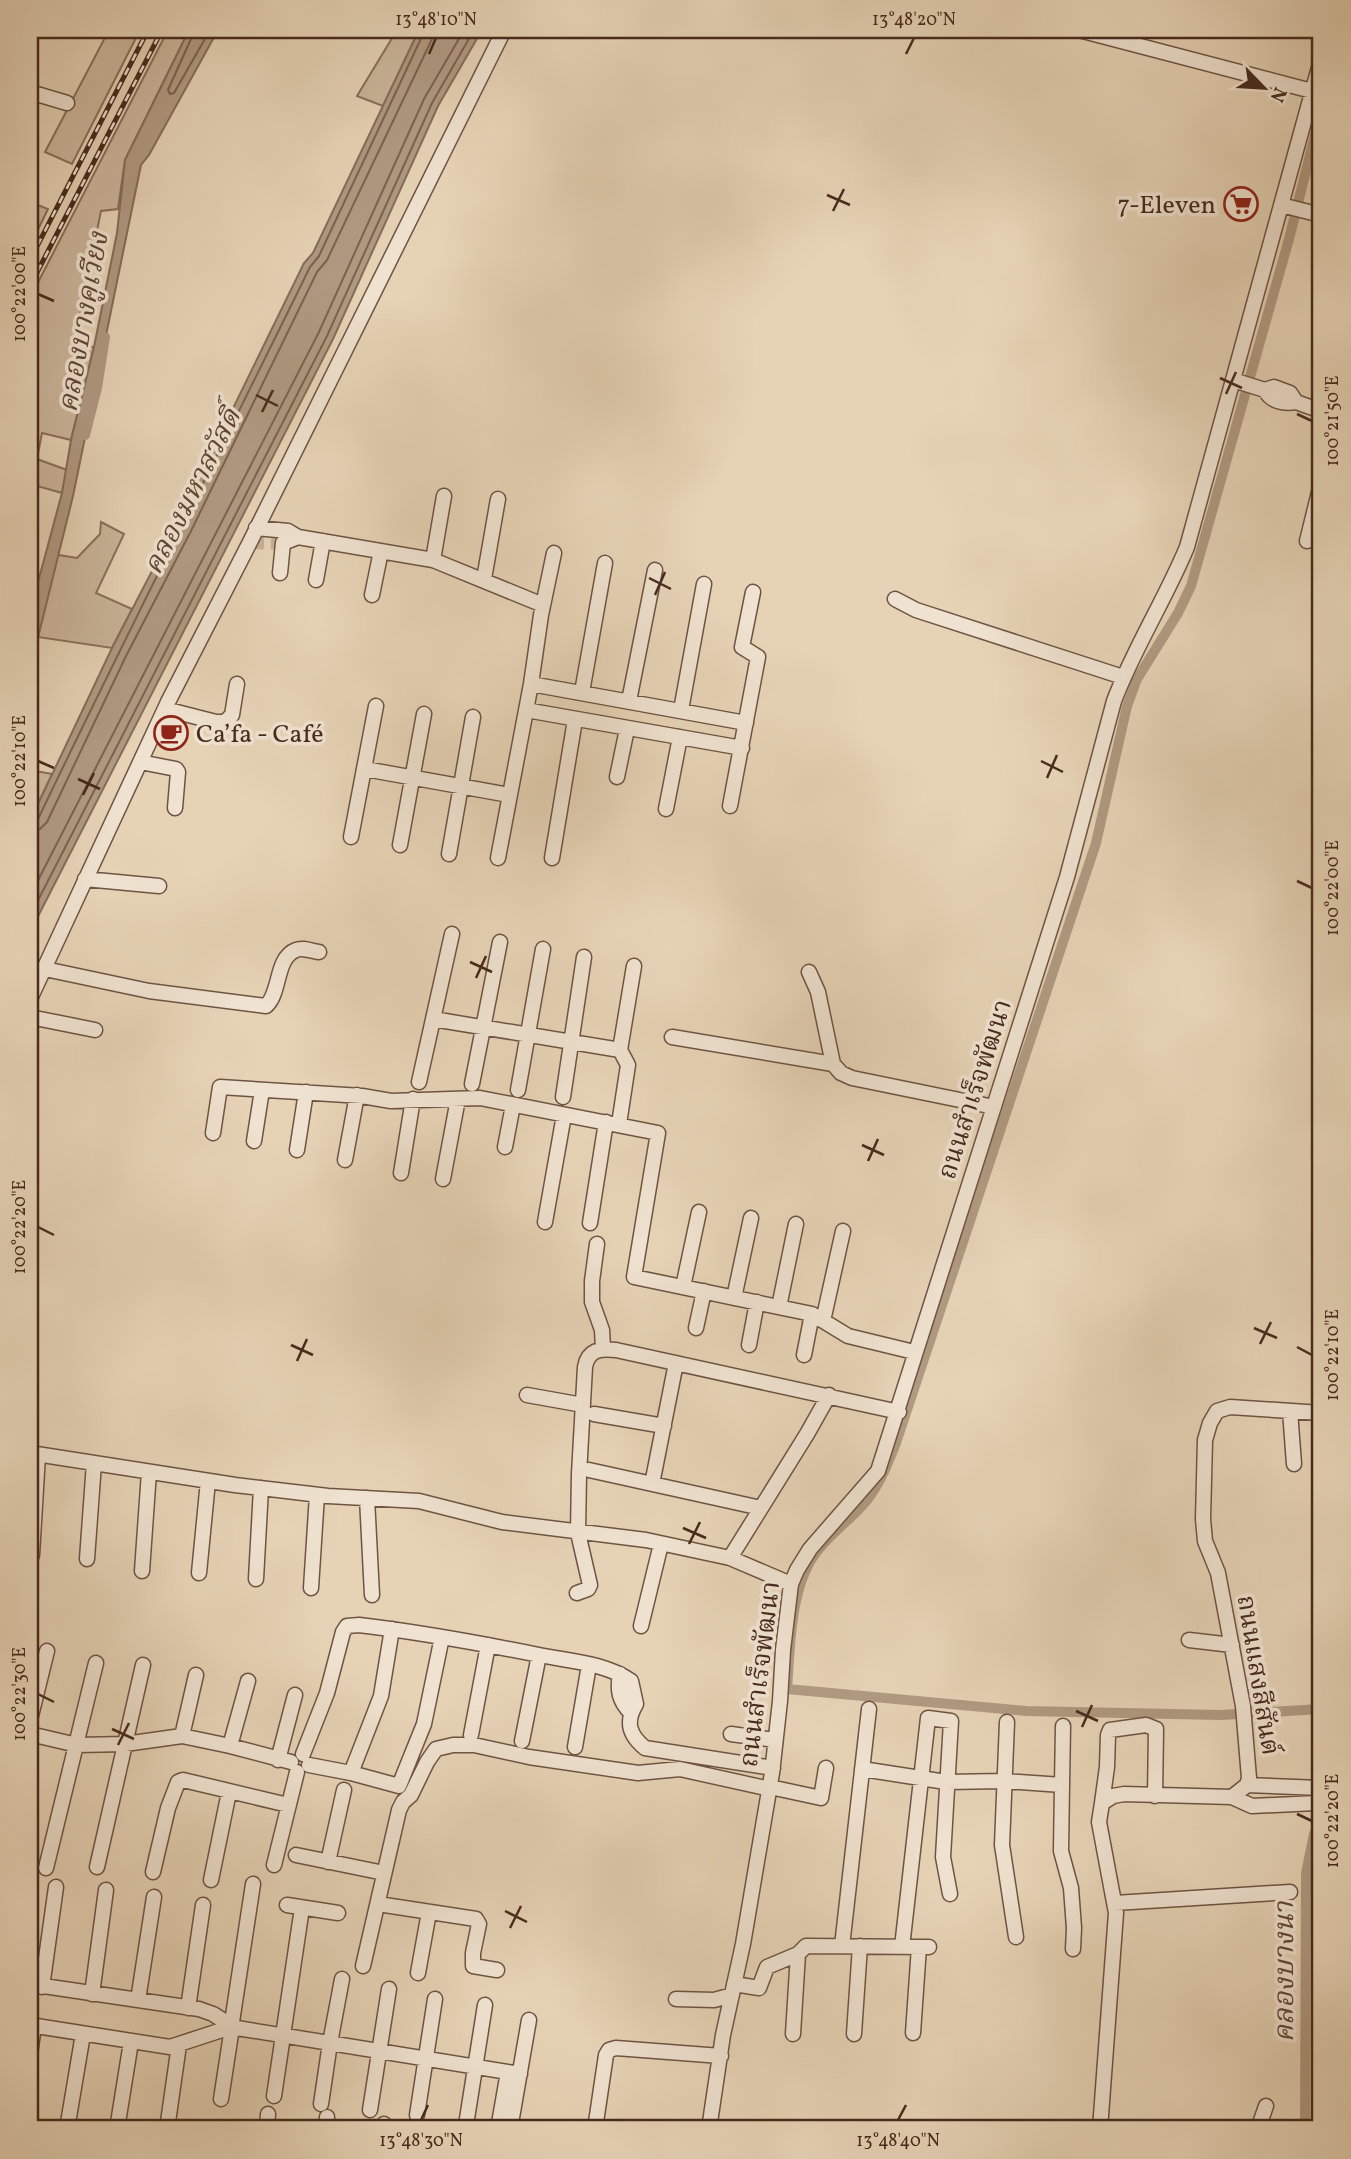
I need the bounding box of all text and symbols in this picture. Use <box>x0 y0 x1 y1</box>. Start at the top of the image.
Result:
text: 13°48'10"N <box>395 8 477 33</box>
text: 13°48'20"N <box>872 8 956 33</box>
north arrow <box>1228 52 1298 122</box>
text: N <box>1263 83 1292 106</box>
supermarket icon: 7-Eleven <box>1222 185 1260 223</box>
place label: 7-Eleven <box>1118 188 1216 224</box>
water label: คลองบางคูเวียง <box>49 228 120 416</box>
text: 100°22'00"E <box>8 246 33 342</box>
text: 100°21'50"E <box>1321 375 1346 467</box>
water label: คลองมหาสวัสดิ์ <box>133 394 255 582</box>
cafe icon: Ca’fa - Café <box>152 714 190 752</box>
text: 100°22'10"E <box>8 715 33 807</box>
place label: Ca’fa - Café <box>196 717 324 753</box>
text: 100°22'00"E <box>1321 840 1346 936</box>
street label: ถนนสำเร็จพัฒนา <box>930 995 1022 1184</box>
text: 100°22'20"E <box>8 1180 33 1274</box>
text: 100°22'10"E <box>1321 1309 1346 1401</box>
street label: ถนนสำเร็จพัฒนา <box>732 1579 790 1769</box>
street label: ถนนแสงสีสันต์ <box>1227 1593 1287 1758</box>
text: 100°22'30"E <box>8 1647 33 1741</box>
text: 100°22'20"E <box>1321 1774 1346 1868</box>
water label: คลองบางนา <box>1266 1900 1305 2043</box>
text: 13°48'30"N <box>379 2129 463 2154</box>
text: 13°48'40"N <box>856 2129 940 2154</box>

